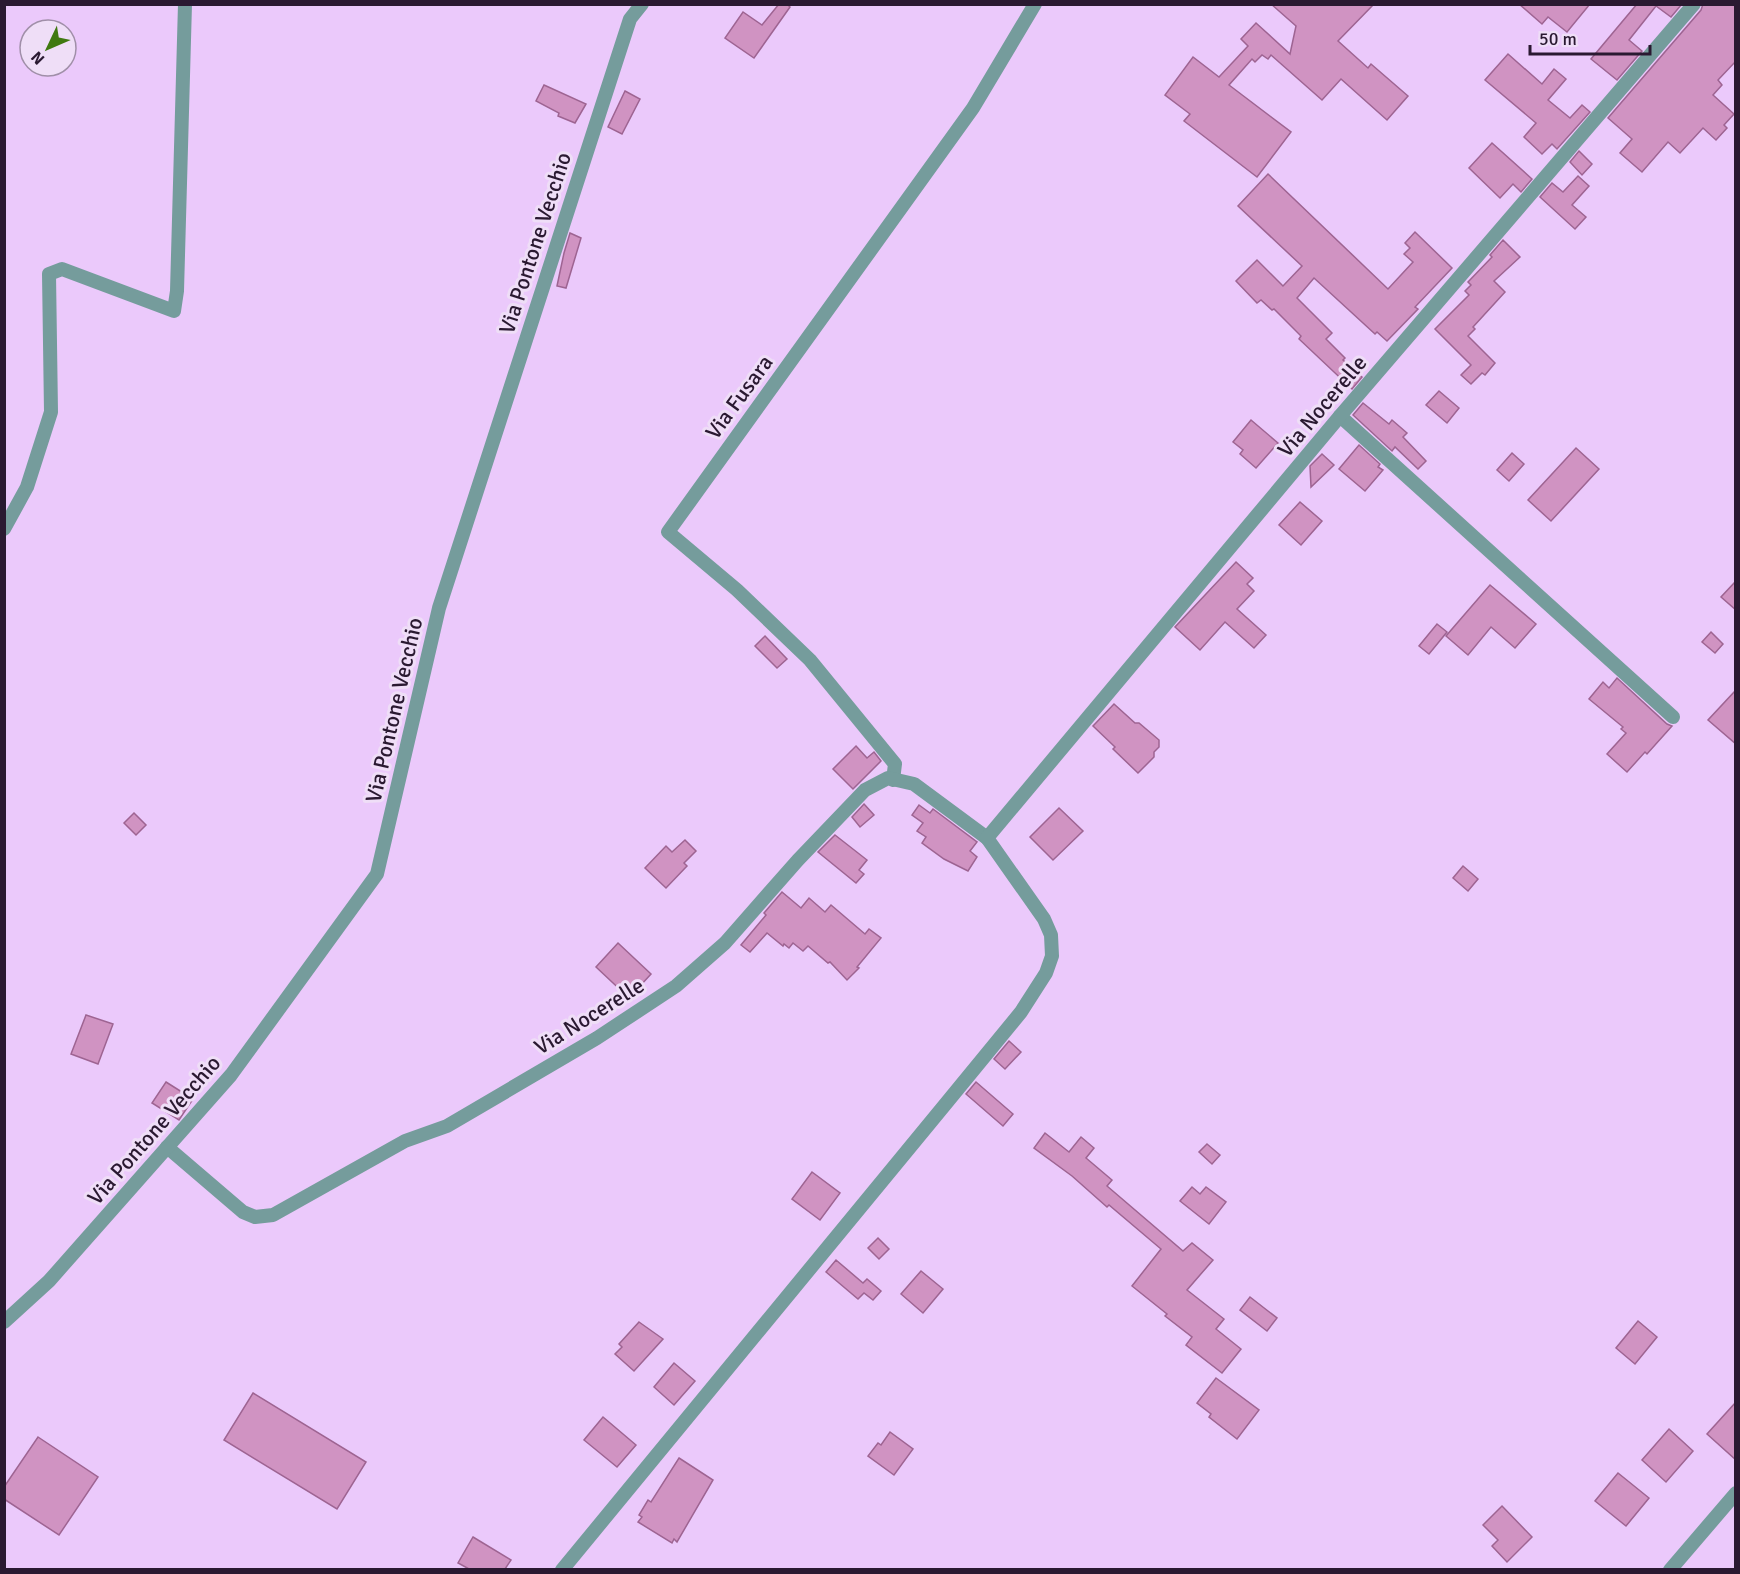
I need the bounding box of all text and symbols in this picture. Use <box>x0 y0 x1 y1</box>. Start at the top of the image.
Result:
north arrow <box>18 18 78 78</box>
scale bar <box>1530 18 1650 56</box>
text: 50 m <box>1539 28 1577 50</box>
text: N <box>27 47 49 69</box>
street label: Via Pontone Vecchio <box>493 149 577 337</box>
street label: Via Fusara <box>699 350 779 444</box>
street label: Via Nocerelle <box>1272 350 1372 462</box>
street label: Via Pontone Vecchio <box>360 615 428 805</box>
street label: Via Nocerelle <box>529 972 649 1060</box>
street label: Via Pontone Vecchio <box>82 1050 226 1210</box>

